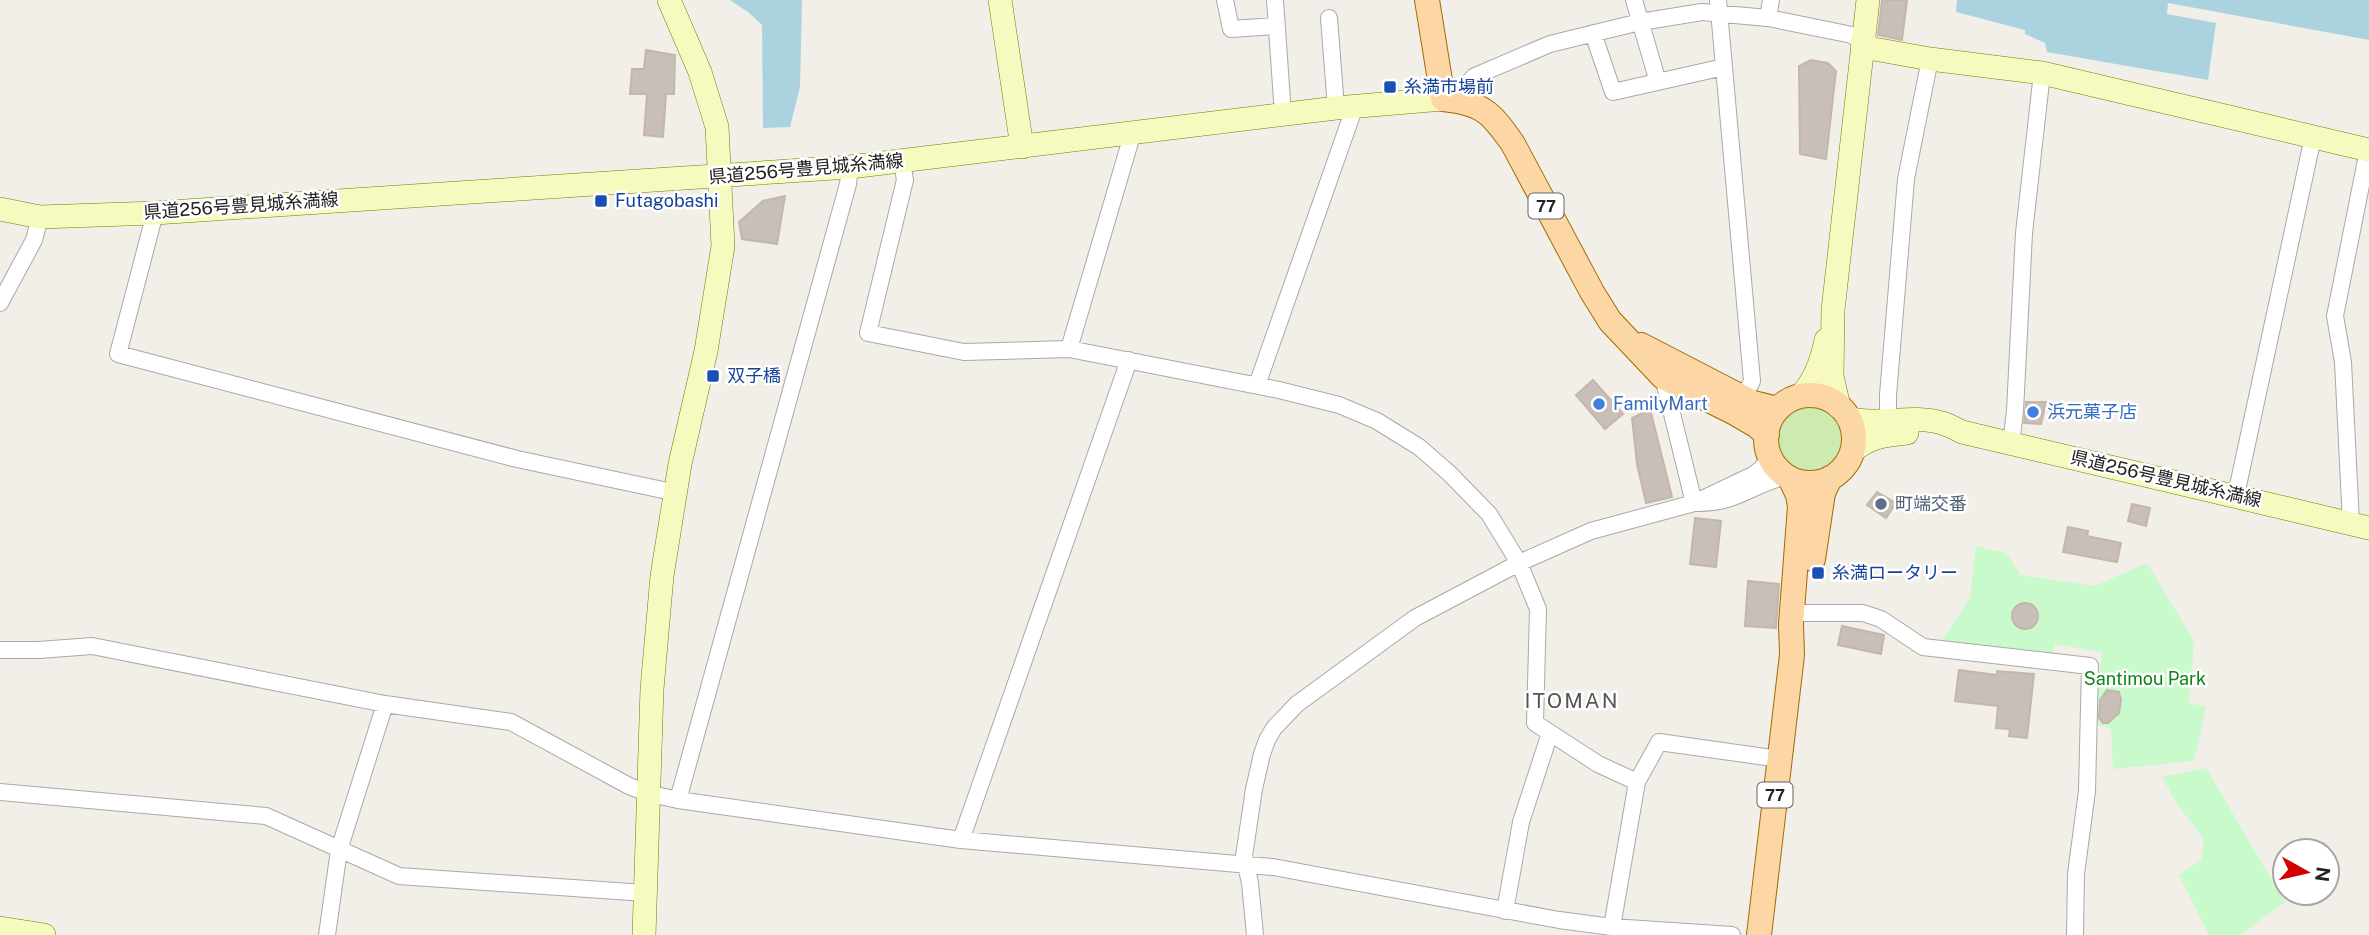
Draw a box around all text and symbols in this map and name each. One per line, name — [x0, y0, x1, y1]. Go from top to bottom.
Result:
place label: 糸満市場前 — [1404, 76, 1494, 97]
marker: 糸満市場前 — [1382, 79, 1398, 95]
street label: 県道256号豊見城糸満線 — [708, 150, 904, 187]
street label: 県道256号豊見城糸満線 — [143, 188, 339, 223]
place label: Futagobashi — [615, 190, 718, 211]
marker: Futagobashi — [593, 193, 609, 209]
road number: 77 — [1528, 194, 1564, 218]
place label: 双子橋 — [727, 365, 781, 386]
marker: 双子橋 — [705, 368, 721, 384]
place label: FamilyMart — [1613, 393, 1708, 414]
marker: FamilyMart — [1591, 396, 1607, 412]
place label: 浜元菓子店 — [2047, 401, 2137, 422]
marker: 浜元菓子店 — [2025, 404, 2041, 420]
street label: 県道256号豊見城糸満線 — [2069, 446, 2264, 511]
place label: 町端交番 — [1895, 493, 1967, 514]
marker: 町端交番 — [1873, 496, 1889, 512]
place label: 糸満ロータリー — [1832, 562, 1958, 583]
marker: 糸満ロータリー — [1810, 565, 1826, 581]
park label: Santimou Park — [2084, 668, 2206, 689]
district label: ITOMAN — [1524, 688, 1620, 713]
road number: 77 — [1758, 782, 1792, 808]
north arrow — [2271, 837, 2341, 907]
text: N — [2311, 865, 2335, 883]

